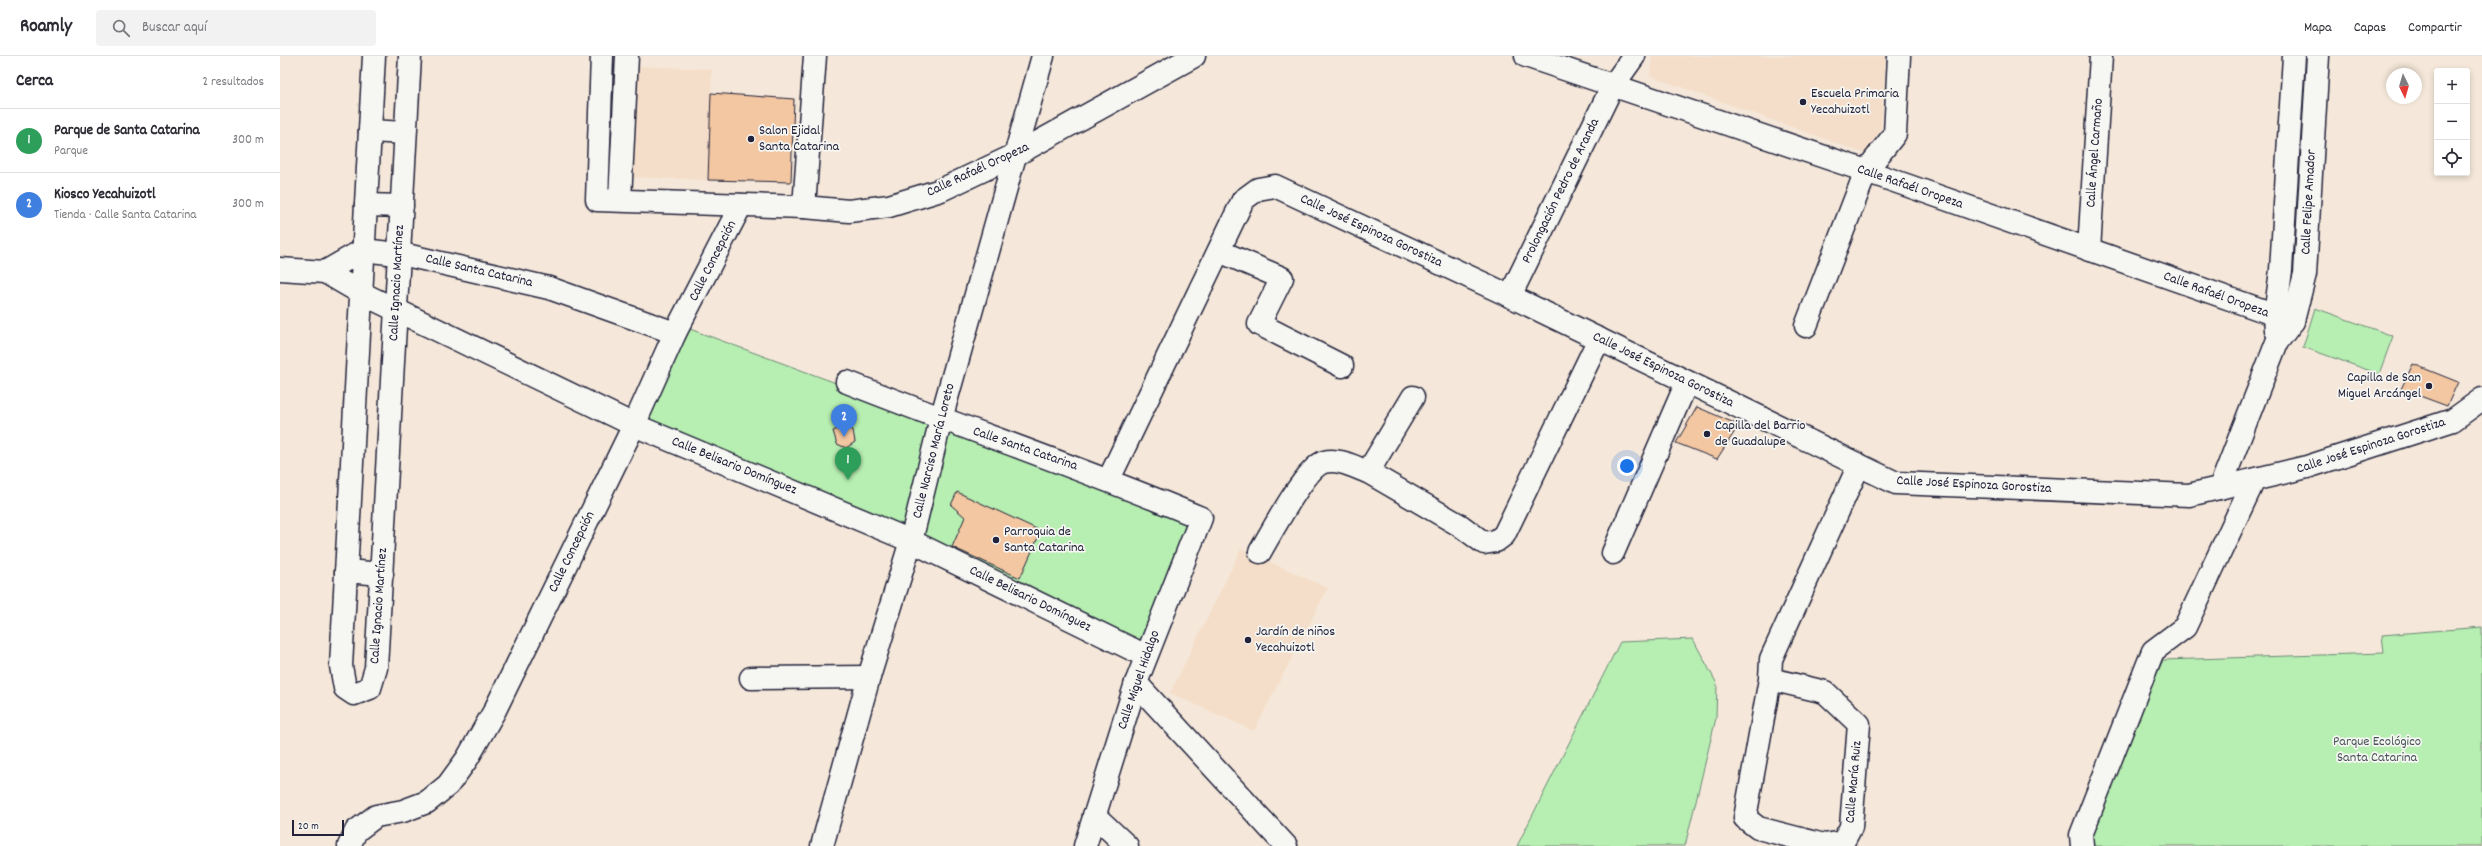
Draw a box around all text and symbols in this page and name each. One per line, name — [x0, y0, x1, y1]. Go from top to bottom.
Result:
search box — [96, 10, 376, 46]
text: Roamly — [20, 14, 72, 41]
icon: search — [110, 17, 132, 39]
text: Buscar aquí — [142, 17, 207, 39]
text: Mapa — [2304, 18, 2332, 38]
text: Capas — [2354, 18, 2386, 38]
text: Compartir — [2408, 18, 2462, 38]
north arrow — [2386, 68, 2422, 104]
map controls — [2434, 68, 2470, 176]
button: + — [2434, 68, 2470, 104]
text: Cerca — [16, 70, 53, 94]
text: 2 resultados — [202, 73, 264, 92]
place label: Escuela Primaria Yecahuizotl — [1811, 84, 1899, 120]
marker: Escuela Primaria Yecahuizotl — [1798, 97, 1808, 107]
street label: Calle Ángel Carmaño — [2081, 98, 2109, 208]
button: − — [2434, 104, 2470, 140]
street label: Prolongación Pedro de Aranda — [1517, 115, 1605, 267]
text: Parque de Santa Catarina — [54, 120, 200, 142]
place label: Salon Ejidal Santa Catarina — [759, 121, 840, 157]
text: 1 — [28, 131, 30, 150]
text: 300 m — [232, 131, 264, 150]
marker: Salon Ejidal Santa Catarina — [746, 134, 756, 144]
street label: Calle Rafaél Oropeza — [924, 137, 1033, 203]
button: locate — [2434, 140, 2470, 176]
text: Parque — [54, 142, 88, 161]
street label: Calle Felipe Amador — [2296, 148, 2322, 255]
street label: Calle Rafaél Oropeza — [1854, 159, 1966, 215]
text: Kiosco Yecahuizotl — [54, 184, 156, 206]
street label: Calle José Espinoza Gorostiza — [1296, 189, 1446, 273]
text: 2 — [26, 195, 32, 214]
text: 300 m — [232, 195, 264, 214]
text: Tienda · Calle Santa Catarina — [54, 206, 196, 225]
street label: Calle Concepción — [684, 217, 742, 305]
street label: Calle Ignacio Martínez — [384, 224, 410, 342]
street label: Calle Santa Catarina — [423, 249, 535, 293]
street label: Calle Rafaél Oropeza — [2160, 267, 2272, 324]
street label: Calle José Espinoza Gorostiza — [1589, 327, 1738, 413]
place label: Capilla de San Miguel Arcángel — [2338, 368, 2422, 404]
street label: Calle Narciso María Loreto — [908, 381, 960, 521]
marker: Capilla de San Miguel Arcángel — [2424, 381, 2434, 391]
pin: 2 — [831, 404, 857, 437]
street label: Calle José Espinoza Gorostiza — [2294, 412, 2448, 480]
place label: Capilla del Barrio de Guadalupe — [1715, 416, 1806, 452]
street label: Calle Santa Catarina — [970, 422, 1081, 476]
marker: Capilla del Barrio de Guadalupe — [1702, 429, 1712, 439]
street label: Calle Belisario Domínguez — [668, 432, 800, 501]
pin: 1 — [835, 447, 861, 480]
your location — [1617, 456, 1637, 476]
street label: Calle José Espinoza Gorostiza — [1896, 471, 2052, 499]
street label: Calle Concepción — [544, 508, 600, 596]
place label: Parroquia de Santa Catarina — [1004, 522, 1085, 558]
marker: Parroquia de Santa Catarina — [991, 535, 1001, 545]
street label: Calle Ignacio Martínez — [365, 547, 393, 665]
street label: Calle Belisario Domínguez — [966, 561, 1095, 638]
place label: Jardín de niños Yecahuizotl — [1256, 622, 1335, 658]
street label: Calle Miguel Hidalgo — [1113, 628, 1165, 732]
marker: Jardín de niños Yecahuizotl — [1243, 635, 1253, 645]
park label: Parque Ecológico Santa Catarina — [2333, 732, 2421, 768]
street label: Calle María Ruiz — [1840, 739, 1868, 824]
scale bar — [292, 818, 344, 837]
text: 20 m — [298, 819, 319, 835]

